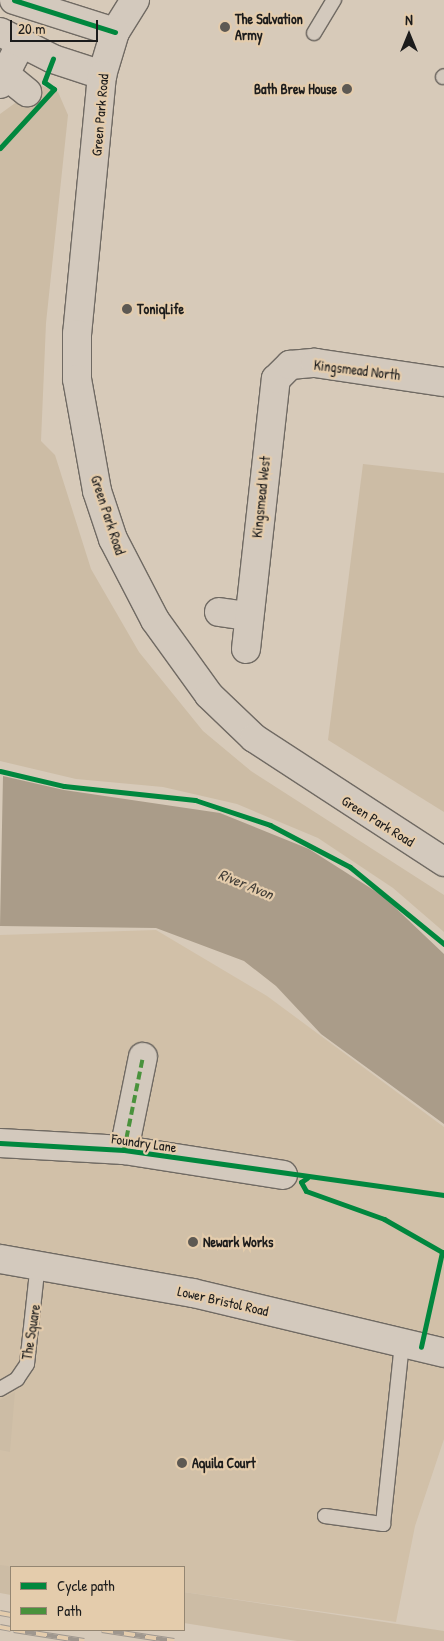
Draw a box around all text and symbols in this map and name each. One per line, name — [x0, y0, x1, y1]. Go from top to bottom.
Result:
scale bar — [12, 10, 100, 42]
north arrow — [384, 10, 434, 60]
text: N — [405, 10, 413, 29]
place label: The Salvation Army — [235, 11, 303, 44]
text: 20 m — [18, 18, 45, 39]
marker: The Salvation Army — [219, 21, 231, 33]
street label: Green Park Road — [88, 73, 112, 157]
place label: Bath Brew House — [254, 81, 337, 97]
marker: Bath Brew House — [341, 83, 353, 95]
place label: ToniqLife — [137, 301, 184, 317]
marker: ToniqLife — [121, 303, 133, 315]
street label: Kingsmead North — [313, 356, 401, 384]
street label: Kingsmead West — [248, 455, 274, 539]
street label: Green Park Road — [87, 473, 129, 557]
street label: Green Park Road — [339, 792, 417, 850]
water label: River Avon — [216, 865, 276, 903]
street label: Foundry Lane — [110, 1130, 178, 1156]
place label: Newark Works — [203, 1234, 273, 1250]
marker: Newark Works — [187, 1236, 199, 1248]
street label: Lower Bristol Road — [176, 1282, 270, 1320]
street label: The Square — [18, 1303, 44, 1361]
place label: Aquila Court — [192, 1455, 256, 1471]
marker: Aquila Court — [176, 1457, 188, 1469]
legend — [10, 1566, 185, 1631]
text: Cycle path — [57, 1575, 115, 1596]
text: Path — [57, 1600, 82, 1621]

